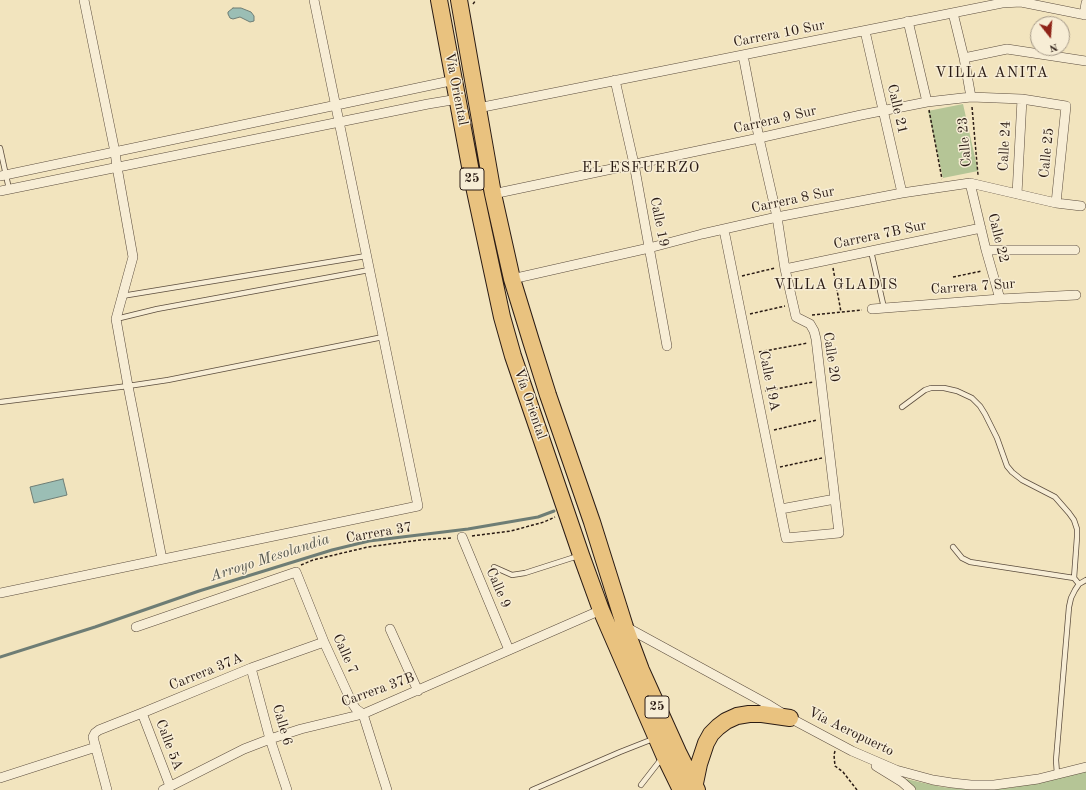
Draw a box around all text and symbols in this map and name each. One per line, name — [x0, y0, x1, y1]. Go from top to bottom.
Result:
north arrow — [1030, 16, 1070, 56]
street label: Carrera 10 Sur — [732, 17, 826, 51]
text: N — [1048, 41, 1059, 53]
street label: Vía Oriental — [441, 51, 471, 127]
district label: VILLA ANITA — [935, 64, 1049, 82]
street label: Calle 21 — [883, 83, 911, 135]
street label: Carrera 9 Sur — [732, 102, 818, 138]
street label: Calle 23 — [954, 116, 976, 168]
street label: Calle 24 — [995, 120, 1015, 172]
street label: Calle 25 — [1036, 127, 1058, 179]
district label: EL ESFUERZO — [582, 159, 700, 177]
road number: 25 — [460, 168, 484, 190]
street label: Carrera 8 Sur — [750, 183, 836, 217]
street label: Calle 19 — [646, 196, 672, 248]
street label: Calle 22 — [984, 211, 1012, 265]
street label: Carrera 7B Sur — [832, 217, 928, 253]
district label: VILLA GLADIS — [774, 276, 898, 294]
street label: Carrera 7 Sur — [930, 276, 1016, 298]
street label: Calle 20 — [819, 331, 843, 383]
street label: Calle 19A — [755, 349, 783, 413]
street label: Vía Oriental — [510, 366, 550, 442]
street label: Carrera 37 — [345, 519, 413, 547]
water label: Arroyo Mesolandia — [208, 530, 332, 586]
street label: Calle 9 — [482, 565, 514, 611]
street label: Calle 7 — [329, 631, 361, 677]
street label: Carrera 37A — [167, 650, 245, 694]
street label: Carrera 37B — [339, 669, 417, 711]
road number: 25 — [645, 696, 669, 718]
street label: Calle 6 — [268, 702, 296, 748]
street label: Vía Aeropuerto — [805, 704, 897, 760]
street label: Calle 5A — [152, 717, 186, 773]

